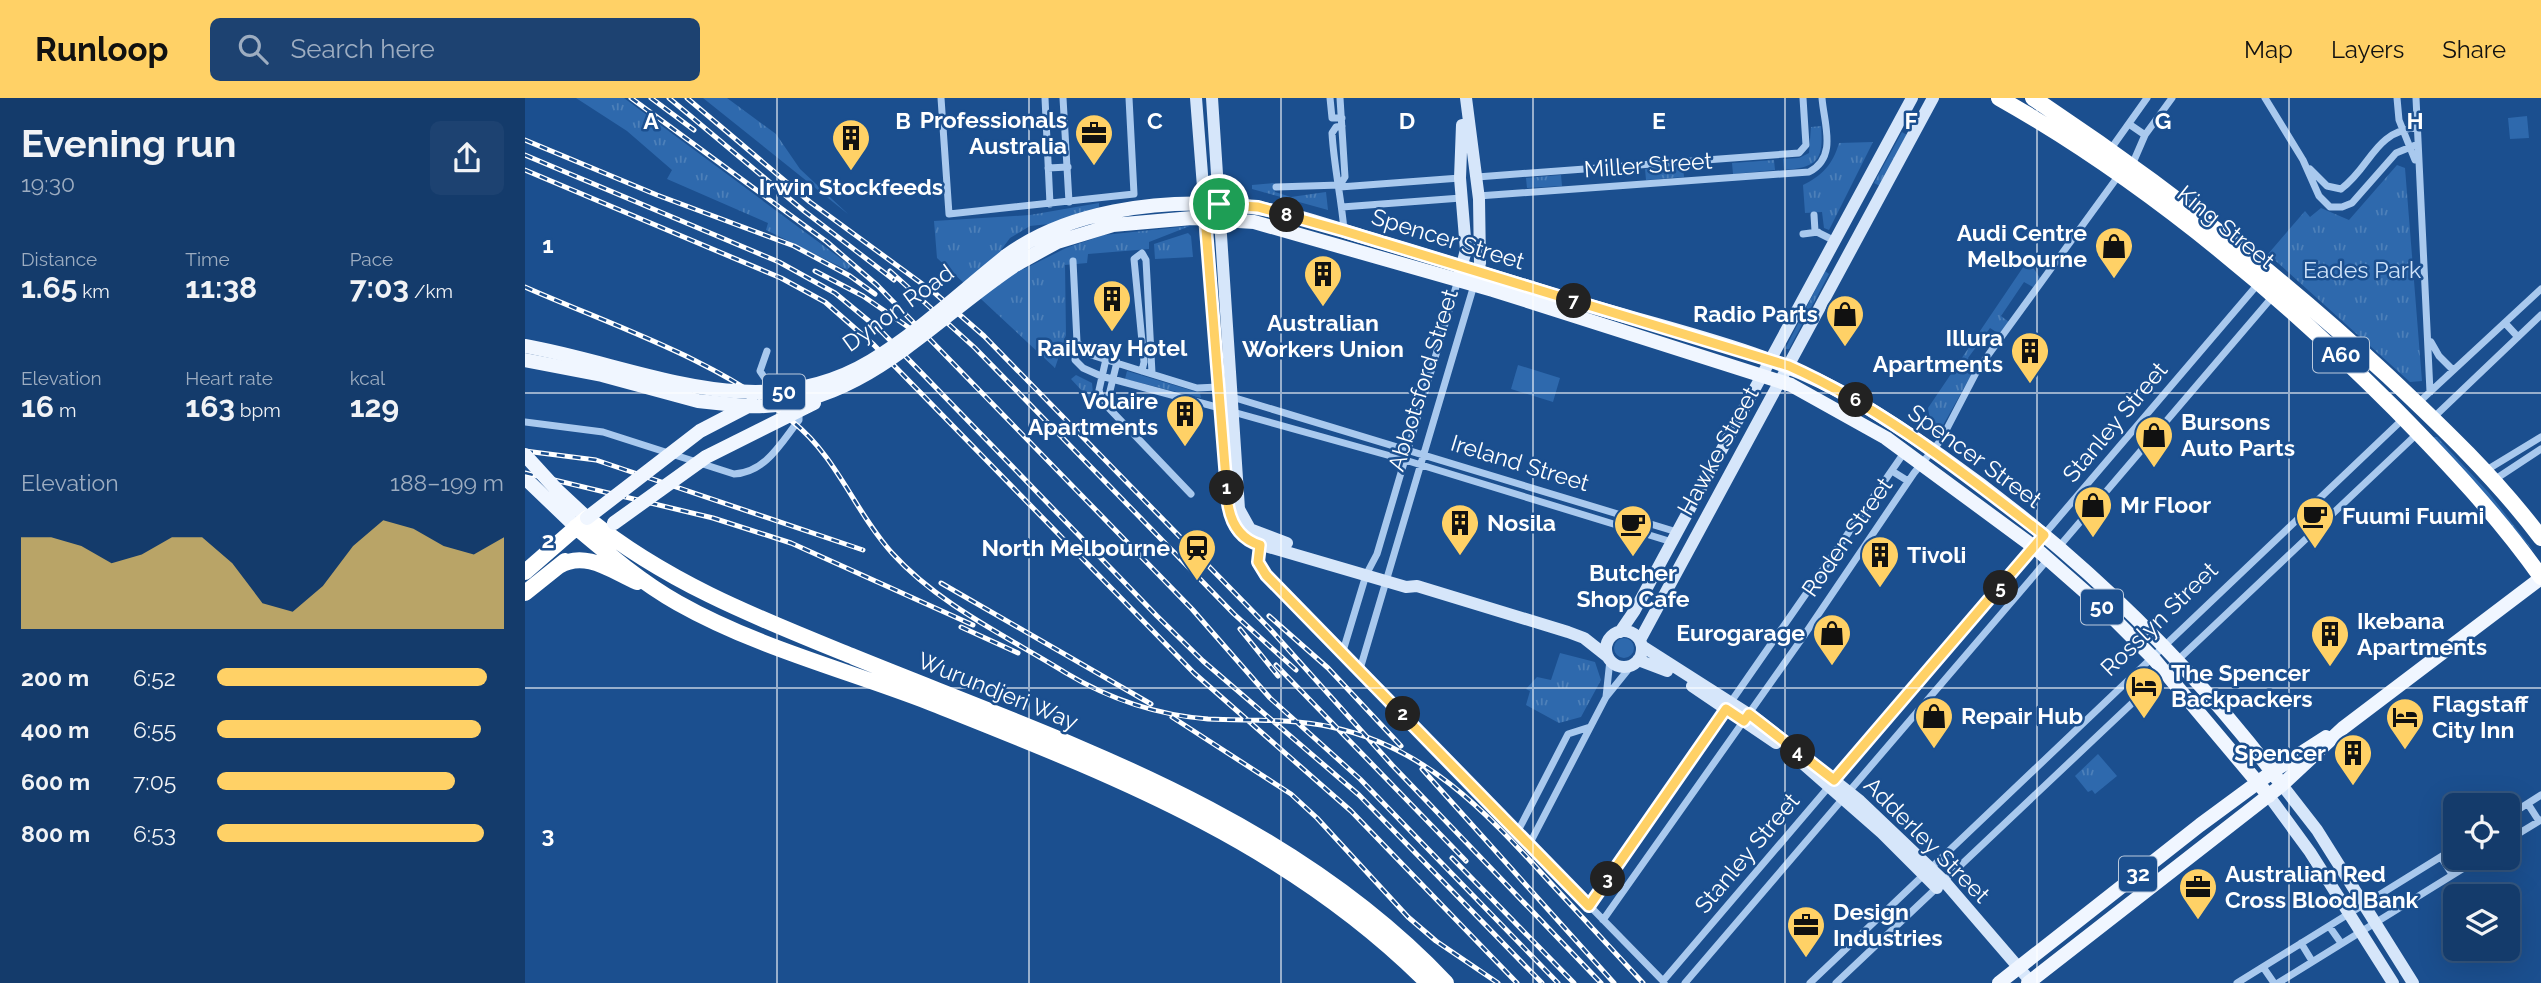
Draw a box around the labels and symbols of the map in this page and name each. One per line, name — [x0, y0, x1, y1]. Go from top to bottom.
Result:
place label: Professionals Australia — [920, 106, 1067, 159]
text: A — [643, 107, 659, 134]
text: B — [895, 107, 911, 134]
text: C — [1147, 107, 1163, 134]
text: D — [1399, 107, 1415, 134]
text: E — [1652, 107, 1666, 134]
text: F — [1904, 107, 1918, 134]
text: G — [2155, 107, 2171, 134]
text: H — [2406, 107, 2424, 134]
office icon: Professionals Australia — [1073, 112, 1115, 167]
building icon: Irwin Stockfeeds — [830, 117, 872, 172]
street label: Miller Street — [1583, 147, 1713, 182]
place label: Irwin Stockfeeds — [759, 173, 943, 200]
pin — [1189, 174, 1249, 234]
street label: King Street — [2172, 179, 2281, 274]
pin: 8 — [1269, 198, 1305, 232]
street label: Spencer Street — [1369, 202, 1528, 275]
place label: Audi Centre Melbourne — [1957, 219, 2087, 272]
shop icon: Audi Centre Melbourne — [2093, 225, 2135, 280]
text: 1 — [542, 231, 554, 258]
building icon: Australian Workers Union — [1302, 253, 1344, 308]
park label: Eades Park — [2303, 256, 2421, 283]
street label: Dynon Road — [837, 258, 958, 357]
building icon: Railway Hotel — [1091, 278, 1133, 333]
pin: 7 — [1557, 284, 1591, 318]
street label: Abbotsford Street — [1382, 285, 1463, 474]
shop icon: Radio Parts — [1824, 293, 1866, 348]
place label: Radio Parts — [1693, 300, 1818, 327]
place label: Australian Workers Union — [1242, 309, 1404, 362]
place label: Illura Apartments — [1873, 324, 2003, 377]
building icon: Illura Apartments — [2009, 330, 2051, 385]
place label: Railway Hotel — [1037, 334, 1188, 361]
road number: A60 — [2313, 338, 2369, 372]
street label: Stanley Street — [2057, 356, 2173, 487]
road number: 50 — [763, 374, 805, 410]
street label: Hawke Street — [1671, 382, 1764, 520]
pin: 6 — [1839, 382, 1873, 418]
place label: Volaire Apartments — [1028, 387, 1158, 440]
building icon: Volaire Apartments — [1164, 393, 1206, 448]
street label: Spencer Street — [1903, 398, 2047, 513]
place label: Bursons Auto Parts — [2181, 408, 2295, 461]
shop icon: Bursons Auto Parts — [2133, 414, 2175, 469]
street label: Ireland Street — [1448, 429, 1593, 496]
pin: 1 — [1209, 470, 1245, 506]
street label: Roden Street — [1796, 472, 1898, 601]
shop icon: Mr Floor — [2072, 484, 2114, 539]
place label: Mr Floor — [2120, 491, 2211, 518]
cafe icon: Fuumi Fuumi — [2294, 495, 2336, 550]
building icon: Nosila — [1439, 502, 1481, 557]
place label: Fuumi Fuumi — [2342, 502, 2484, 529]
cafe icon: Butcher Shop Cafe — [1612, 503, 1654, 558]
place label: Nosila — [1487, 509, 1556, 536]
text: 2 — [542, 526, 554, 553]
station icon: North Melbourne — [1176, 527, 1218, 582]
place label: North Melbourne — [982, 534, 1170, 561]
building icon: Tivoli — [1859, 534, 1901, 589]
place label: Tivoli — [1907, 541, 1966, 568]
street label: Rosslyn Street — [2095, 556, 2223, 681]
place label: Butcher Shop Cafe — [1576, 559, 1690, 612]
pin: 5 — [1983, 570, 2019, 606]
road number: 50 — [2081, 589, 2123, 624]
place label: Ikebana Apartments — [2357, 607, 2487, 660]
shop icon: Eurogarage — [1811, 612, 1853, 667]
building icon: Ikebana Apartments — [2309, 613, 2351, 668]
place label: Eurogarage — [1676, 619, 1805, 646]
street label: Wurundjeri Way — [914, 646, 1082, 735]
place label: The Spencer Backpackers — [2171, 659, 2313, 712]
hotel icon: The Spencer Backpackers — [2123, 665, 2165, 720]
place label: Flagstaff City Inn — [2432, 690, 2530, 743]
shop icon: Repair Hub — [1913, 695, 1955, 750]
pin: 2 — [1385, 696, 1421, 732]
hotel icon: Flagstaff City Inn — [2384, 696, 2426, 751]
place label: Repair Hub — [1961, 702, 2083, 729]
building icon: Spencer — [2332, 732, 2374, 787]
pin: 4 — [1781, 734, 1815, 770]
place label: Spencer — [2234, 739, 2326, 766]
street label: Adderley Street — [1859, 771, 1996, 908]
street label: Stanley Street — [1689, 787, 1805, 918]
text: 3 — [542, 821, 554, 848]
road number: 32 — [2119, 856, 2157, 892]
place label: Australian Red Cross Blood Bank — [2225, 860, 2419, 913]
pin: 3 — [1591, 862, 1625, 896]
office icon: Australian Red Cross Blood Bank — [2177, 866, 2219, 921]
place label: Design Industries — [1833, 898, 1943, 951]
office icon: Design Industries — [1785, 904, 1827, 959]

